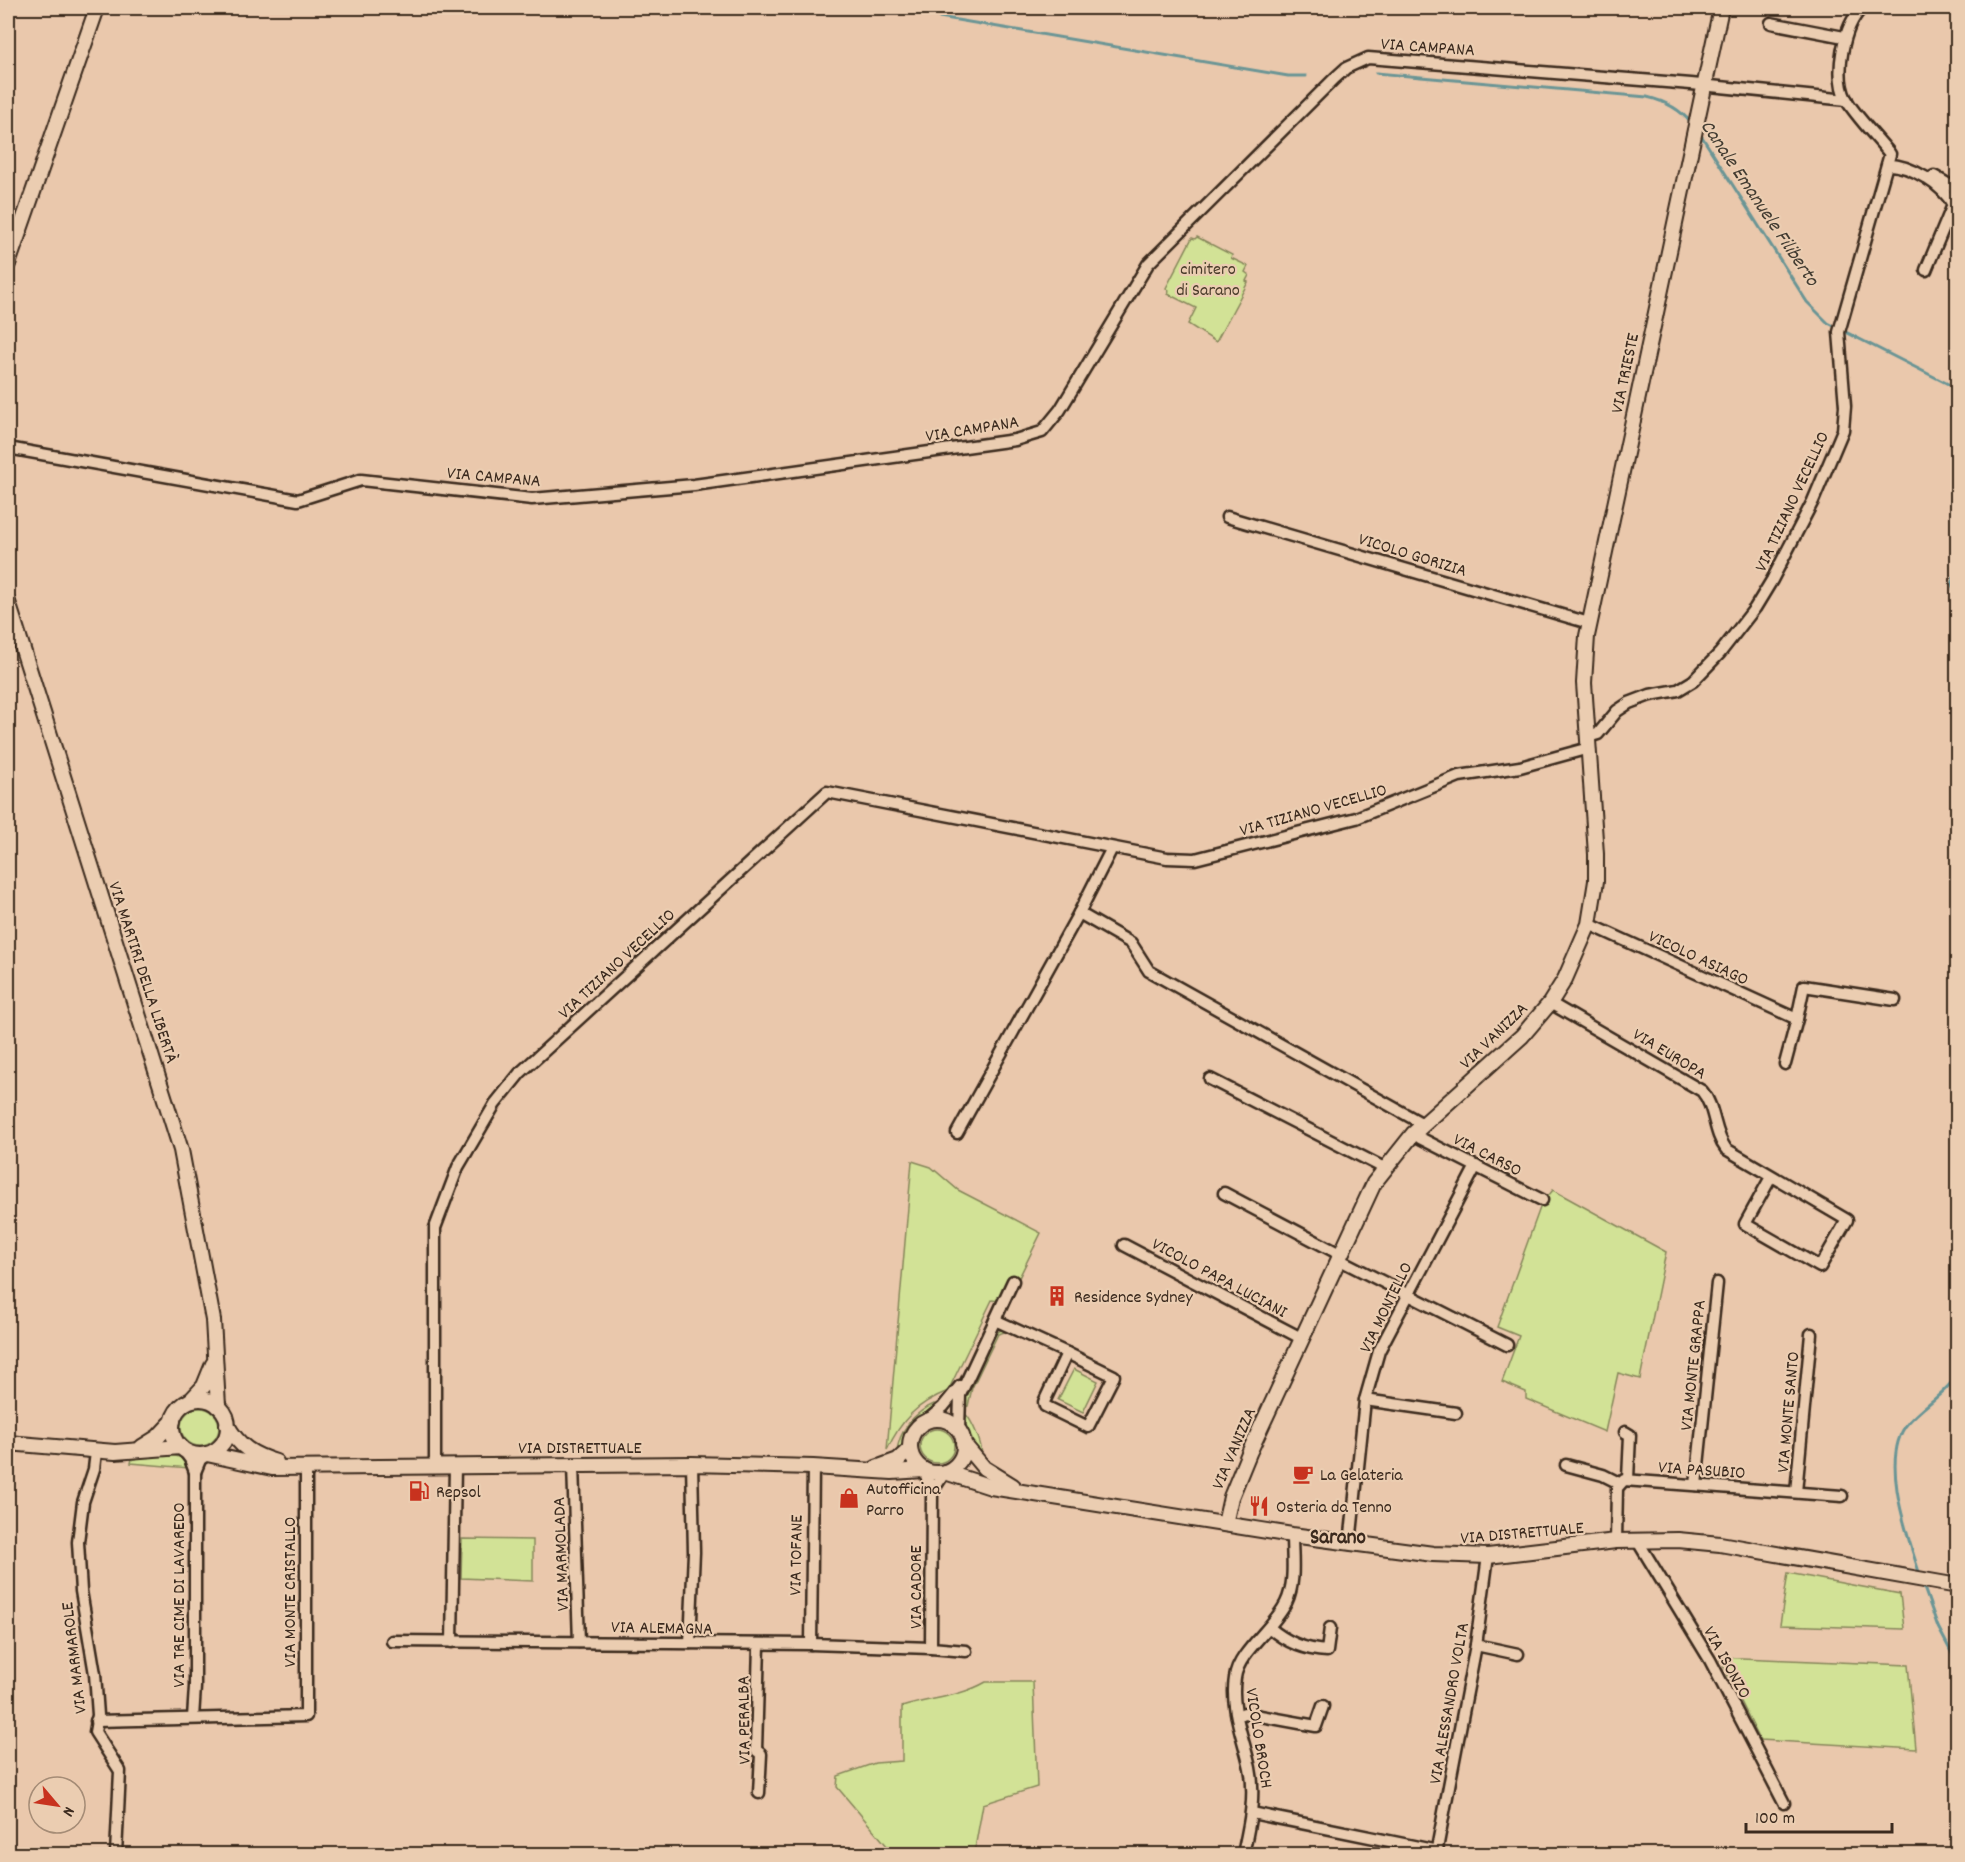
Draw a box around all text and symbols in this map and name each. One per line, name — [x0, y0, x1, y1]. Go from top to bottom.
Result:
street label: VIA CAMPANA — [1380, 33, 1476, 64]
water label: Canale Emanuele Filiberto — [1692, 115, 1825, 293]
park label: cimitero di Sarano — [1176, 258, 1240, 304]
street label: VIA TRIESTE — [1606, 331, 1647, 416]
street label: VIA CAMPANA — [924, 411, 1021, 450]
street label: VIA TIZIANO VECELLIO — [1750, 428, 1837, 576]
street label: VIA CAMPANA — [446, 462, 542, 495]
street label: VICOLO GORIZIA — [1355, 528, 1470, 585]
street label: VIA TIZIANO VECELLIO — [1237, 778, 1390, 844]
street label: VIA MARTIRI DELLA LIBERTÀ — [100, 879, 183, 1067]
street label: VIA TIZIANO VECELLIO — [554, 904, 682, 1026]
street label: VICOLO ASIAGO — [1644, 925, 1752, 993]
street label: VIA VANIZZA — [1455, 998, 1535, 1076]
street label: VIA EUROPA — [1627, 1023, 1710, 1087]
street label: VIA CARSO — [1448, 1128, 1525, 1184]
street label: VICOLO PAPA LUCIANI — [1147, 1233, 1291, 1326]
street label: VIA MONTELLO — [1354, 1258, 1420, 1358]
building icon: Residence Sydney — [1045, 1284, 1069, 1308]
place label: Residence Sydney — [1074, 1286, 1193, 1311]
street label: VIA MONTE GRAPPA — [1675, 1298, 1714, 1432]
street label: VIA MONTE SANTO — [1772, 1351, 1807, 1474]
street label: VIA VANIZZA — [1207, 1404, 1264, 1494]
street label: VIA DISTRETTUALE — [518, 1437, 642, 1462]
street label: VIA PASUBIO — [1657, 1456, 1746, 1487]
cafe icon: La Gelateria — [1291, 1462, 1315, 1486]
place label: La Gelateria — [1320, 1464, 1403, 1489]
place label: Autofficina Parro — [866, 1478, 941, 1524]
fuel station icon: Repsol — [407, 1479, 431, 1503]
place label: Repsol — [436, 1481, 482, 1506]
shop icon: Autofficina Parro — [837, 1486, 861, 1510]
restaurant icon: Osteria da Tenno — [1247, 1494, 1271, 1518]
street label: VIA MARMOLADA — [548, 1496, 577, 1612]
place label: Osteria da Tenno — [1276, 1496, 1392, 1521]
street label: VIA TRE CIME DI LAVAREDO — [168, 1503, 193, 1688]
street label: VIA TOFANE — [784, 1515, 811, 1596]
street label: VIA MONTE CRISTALLO — [279, 1517, 304, 1667]
street label: VIA DISTRETTUALE — [1460, 1517, 1585, 1552]
district label: Sarano — [1310, 1524, 1366, 1554]
street label: VIA CADORE — [905, 1545, 930, 1629]
street label: VIA MARMAROLE — [56, 1600, 95, 1715]
street label: VIA ALEMAGNA — [611, 1616, 713, 1643]
street label: VIA ALESSANDRO VOLTA — [1424, 1620, 1477, 1786]
street label: VIA ISONZO — [1696, 1623, 1756, 1704]
street label: VIA PERALBA — [732, 1675, 759, 1765]
street label: VICOLO BROCH — [1237, 1687, 1278, 1790]
north arrow — [27, 1775, 87, 1835]
scale bar — [1746, 1796, 1892, 1834]
text: N — [56, 1802, 80, 1820]
text: 100 m — [1755, 1807, 1795, 1832]

